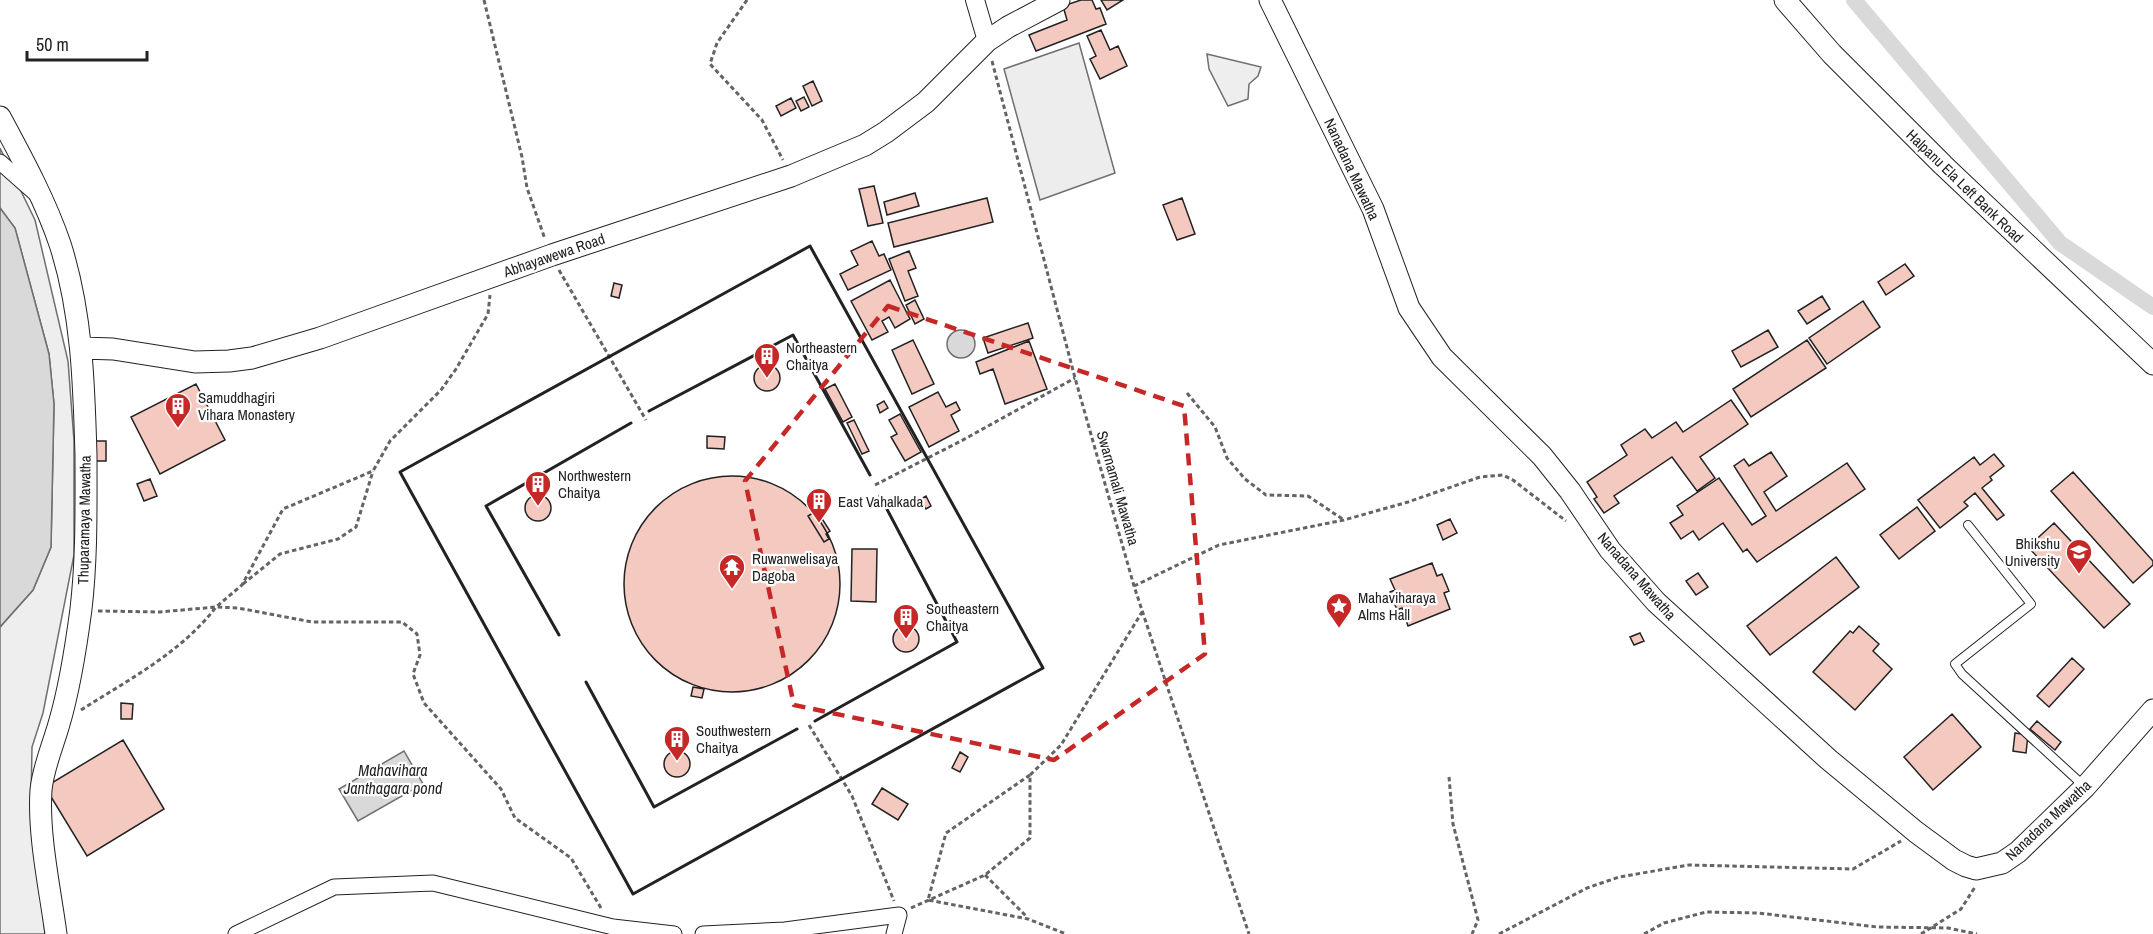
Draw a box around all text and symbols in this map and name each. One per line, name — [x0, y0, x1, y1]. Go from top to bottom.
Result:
scale bar — [27, 24, 147, 62]
text: 50 m — [36, 32, 69, 57]
street label: Nanadana Mawatha — [1319, 115, 1385, 223]
street label: Halpanu Ela Left Bank Road — [1902, 125, 2028, 247]
street label: Abhayawewa Road — [500, 228, 608, 283]
place label: Northeastern Chaitya — [786, 337, 857, 375]
building icon: Northeastern Chaitya — [752, 341, 782, 379]
place label: Samuddhagiri Vihara Monastery — [198, 387, 296, 425]
building icon: Samuddhagiri Vihara Monastery — [163, 391, 193, 429]
street label: Swarnamali Mawatha — [1092, 428, 1144, 548]
street label: Thuparamaya Mawatha — [72, 455, 96, 585]
place label: Northwestern Chaitya — [558, 465, 631, 503]
building icon: Northwestern Chaitya — [523, 469, 553, 507]
building icon: East Vahalkada — [804, 486, 834, 524]
place label: East Vahalkada — [838, 491, 923, 512]
street label: Nanadana Mawatha — [1593, 528, 1681, 625]
place label: Bhikshu University — [2005, 533, 2061, 571]
school or university icon: Bhikshu University — [2064, 537, 2094, 575]
place label: Ruwanwelisaya Dagoba — [752, 548, 838, 586]
temple icon: Ruwanwelisaya Dagoba — [717, 552, 747, 590]
place label: Mahaviharaya Alms Hall — [1357, 587, 1436, 625]
place icon: Mahaviharaya Alms Hall — [1324, 591, 1354, 629]
place label: Southeastern Chaitya — [926, 598, 999, 636]
building icon: Southeastern Chaitya — [891, 602, 921, 640]
place label: Southwestern Chaitya — [696, 720, 771, 758]
building icon: Southwestern Chaitya — [662, 724, 692, 762]
water label: Mahavihara Janthagara pond — [343, 759, 443, 799]
street label: Nanadana Mawatha — [2001, 775, 2096, 865]

